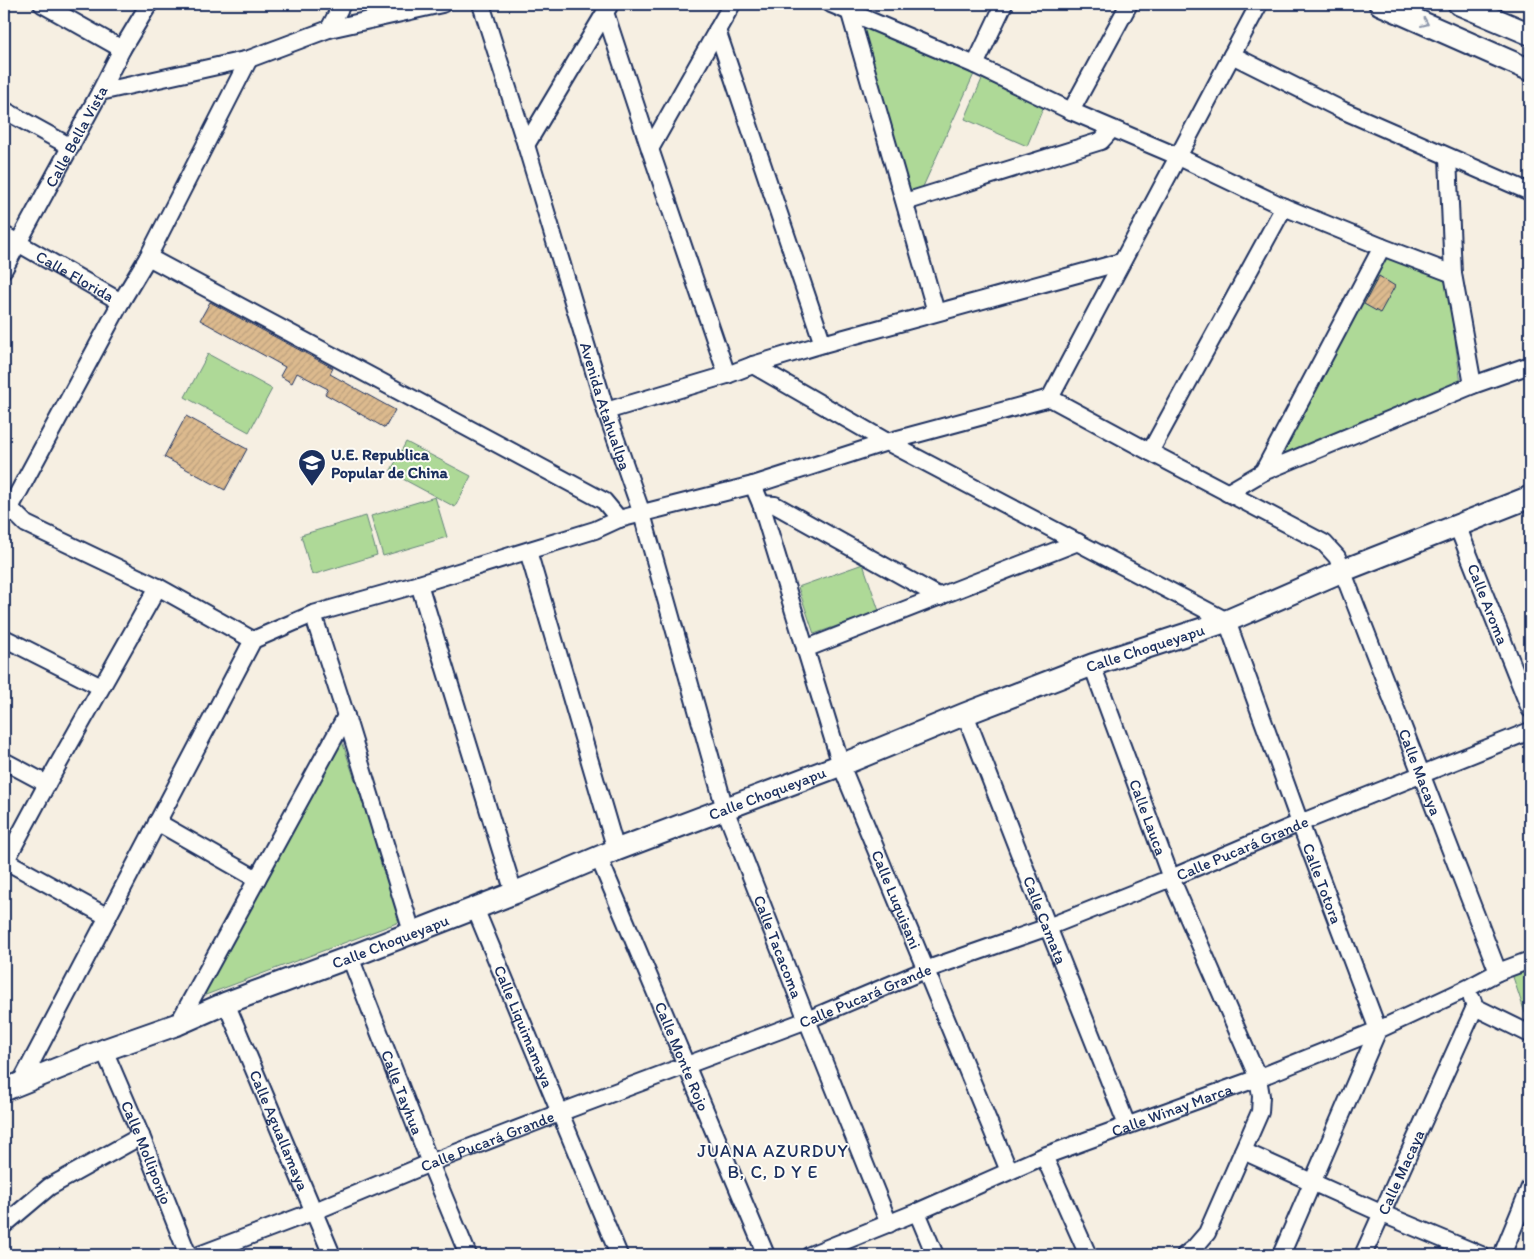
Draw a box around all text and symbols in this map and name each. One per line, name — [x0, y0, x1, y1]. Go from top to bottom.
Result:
one-way arrow — [1420, 17, 1429, 28]
street label: Calle Bella Vista — [41, 82, 112, 190]
street label: Calle Florida — [33, 246, 118, 306]
street label: Avenida Atahuallpa — [576, 340, 636, 473]
place label: U.E. Republica Popular de China — [331, 445, 448, 483]
school or university icon: U.E. Republica Popular de China — [297, 448, 327, 487]
street label: Calle Aroma — [1464, 561, 1513, 648]
street label: Calle Choqueyapu — [1083, 619, 1207, 676]
street label: Calle Macaya — [1395, 726, 1446, 818]
street label: Calle Choqueyapu — [706, 762, 828, 824]
street label: Calle Lauca — [1126, 776, 1171, 858]
street label: Calle Pucará Grande — [1173, 811, 1311, 884]
street label: Calle Totora — [1299, 840, 1347, 926]
street label: Calle Luquisani — [868, 847, 925, 952]
street label: Calle Camata — [1019, 873, 1071, 967]
street label: Calle Tacacoma — [750, 892, 807, 1001]
street label: Calle Choqueyapu — [329, 910, 451, 972]
street label: Calle Pucará Grande — [796, 959, 934, 1032]
street label: Calle Liquimamaya — [490, 962, 558, 1090]
street label: Calle Monte Rojo — [651, 999, 714, 1114]
street label: Calle Tayhua — [378, 1047, 428, 1137]
street label: Calle Aguallamaya — [246, 1067, 314, 1194]
street label: Calle Winay Marca — [1109, 1079, 1235, 1140]
street label: Calle Molliponjo — [117, 1098, 176, 1207]
street label: Calle Pucará Grande — [418, 1106, 557, 1175]
street label: Calle Macaya — [1373, 1126, 1428, 1218]
district label: JUANA AZURDUY B, C, D Y E — [697, 1140, 849, 1183]

